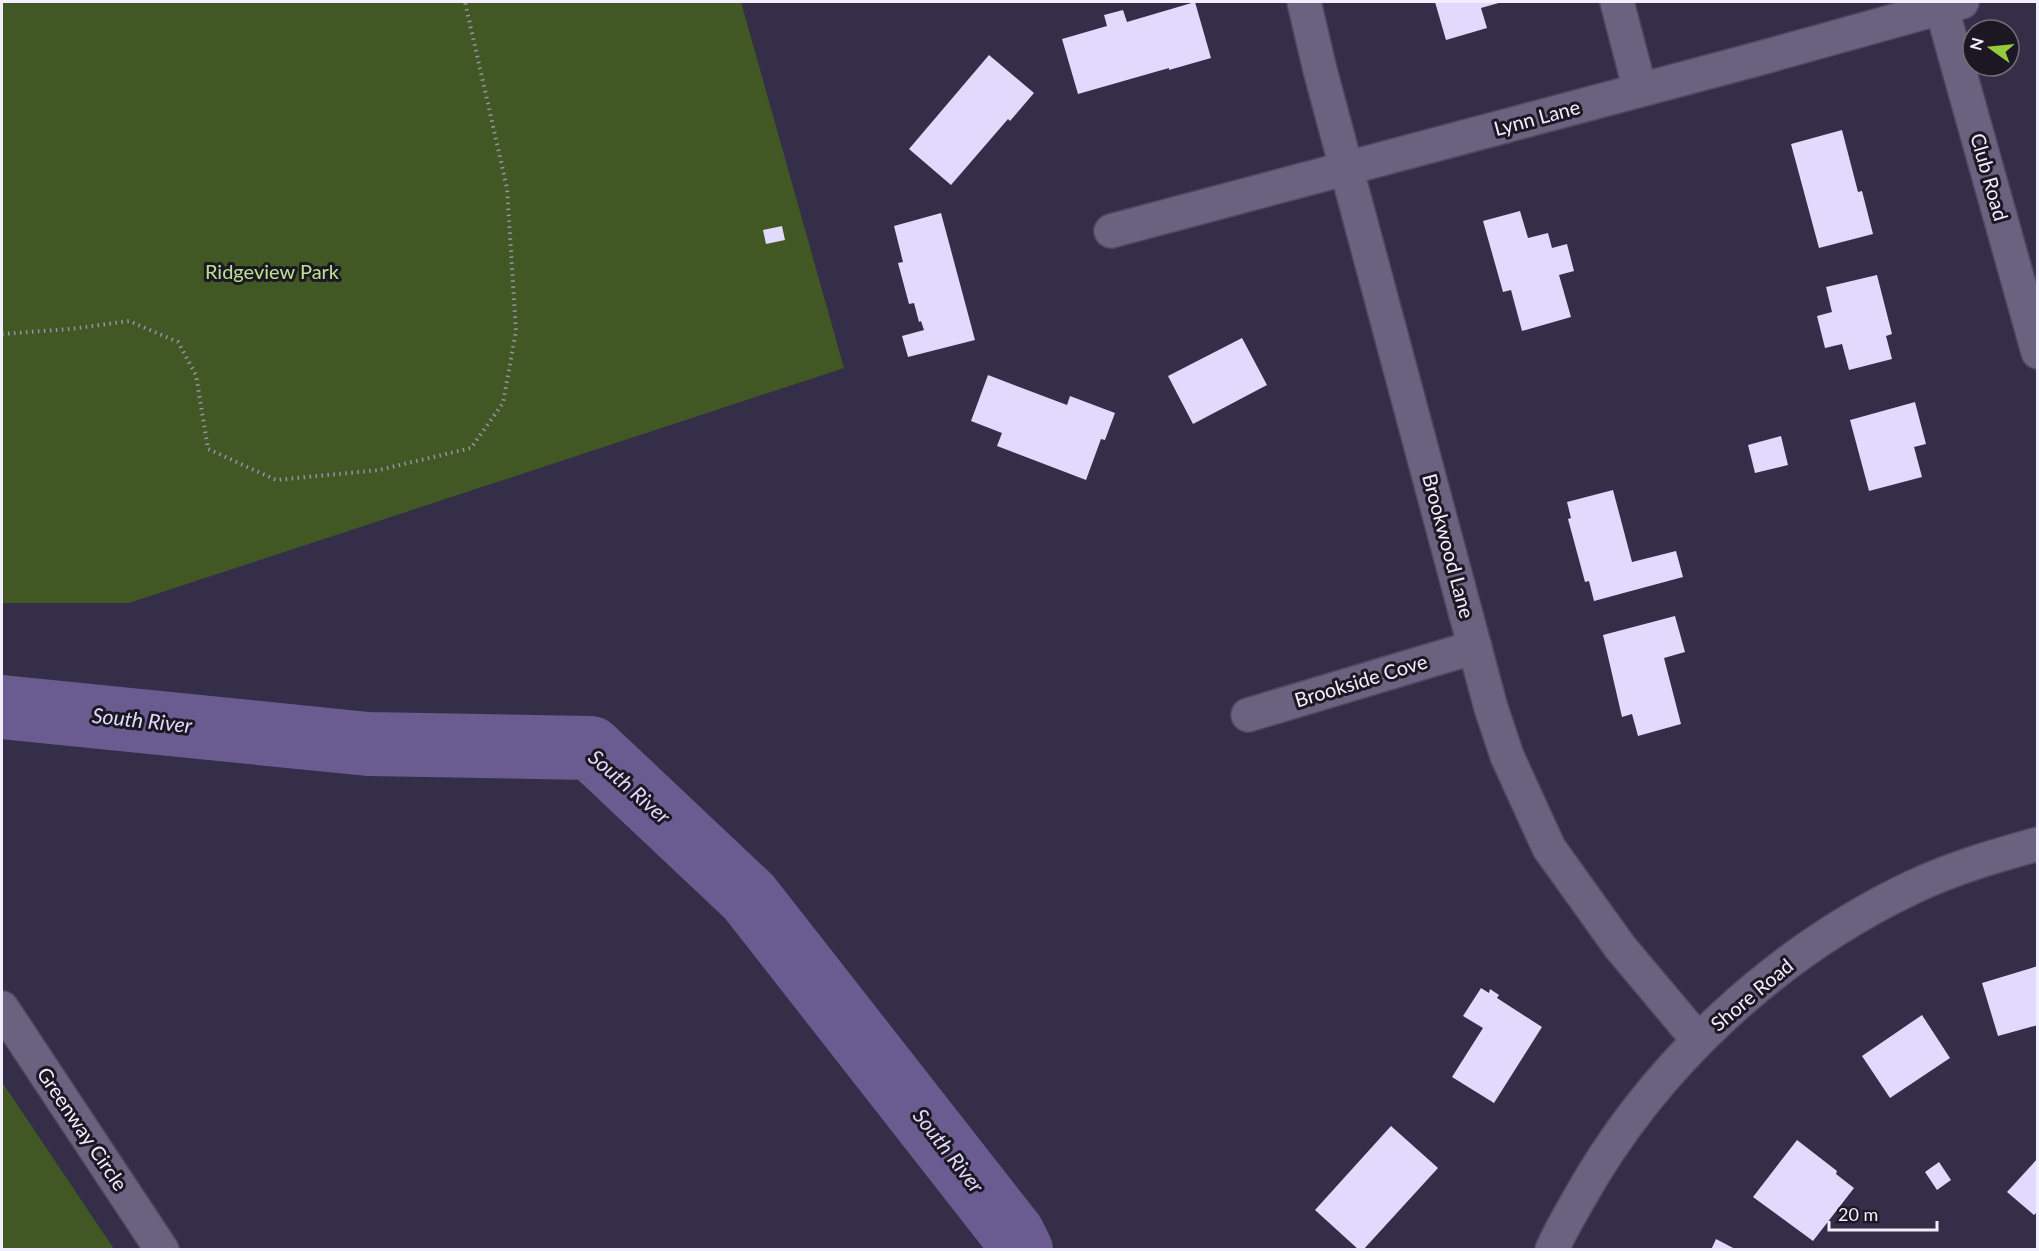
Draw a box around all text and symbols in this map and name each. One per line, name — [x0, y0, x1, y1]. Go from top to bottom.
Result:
north arrow — [1961, 18, 2021, 78]
text: N — [1965, 36, 1987, 52]
street label: Lynn Lane — [1491, 94, 1582, 140]
street label: Club Road — [1966, 130, 2014, 223]
park label: Ridgeview Park — [205, 259, 340, 283]
street label: Brookwood Lane — [1418, 471, 1480, 621]
street label: Brookside Cove — [1291, 648, 1430, 712]
water label: South River — [91, 702, 194, 737]
water label: South River — [584, 744, 677, 829]
street label: Shore Road — [1705, 953, 1797, 1036]
street label: Greenway Circle — [33, 1062, 133, 1195]
water label: South River — [909, 1103, 990, 1198]
scale bar — [1829, 1194, 1937, 1232]
text: 20 m — [1838, 1203, 1878, 1225]

